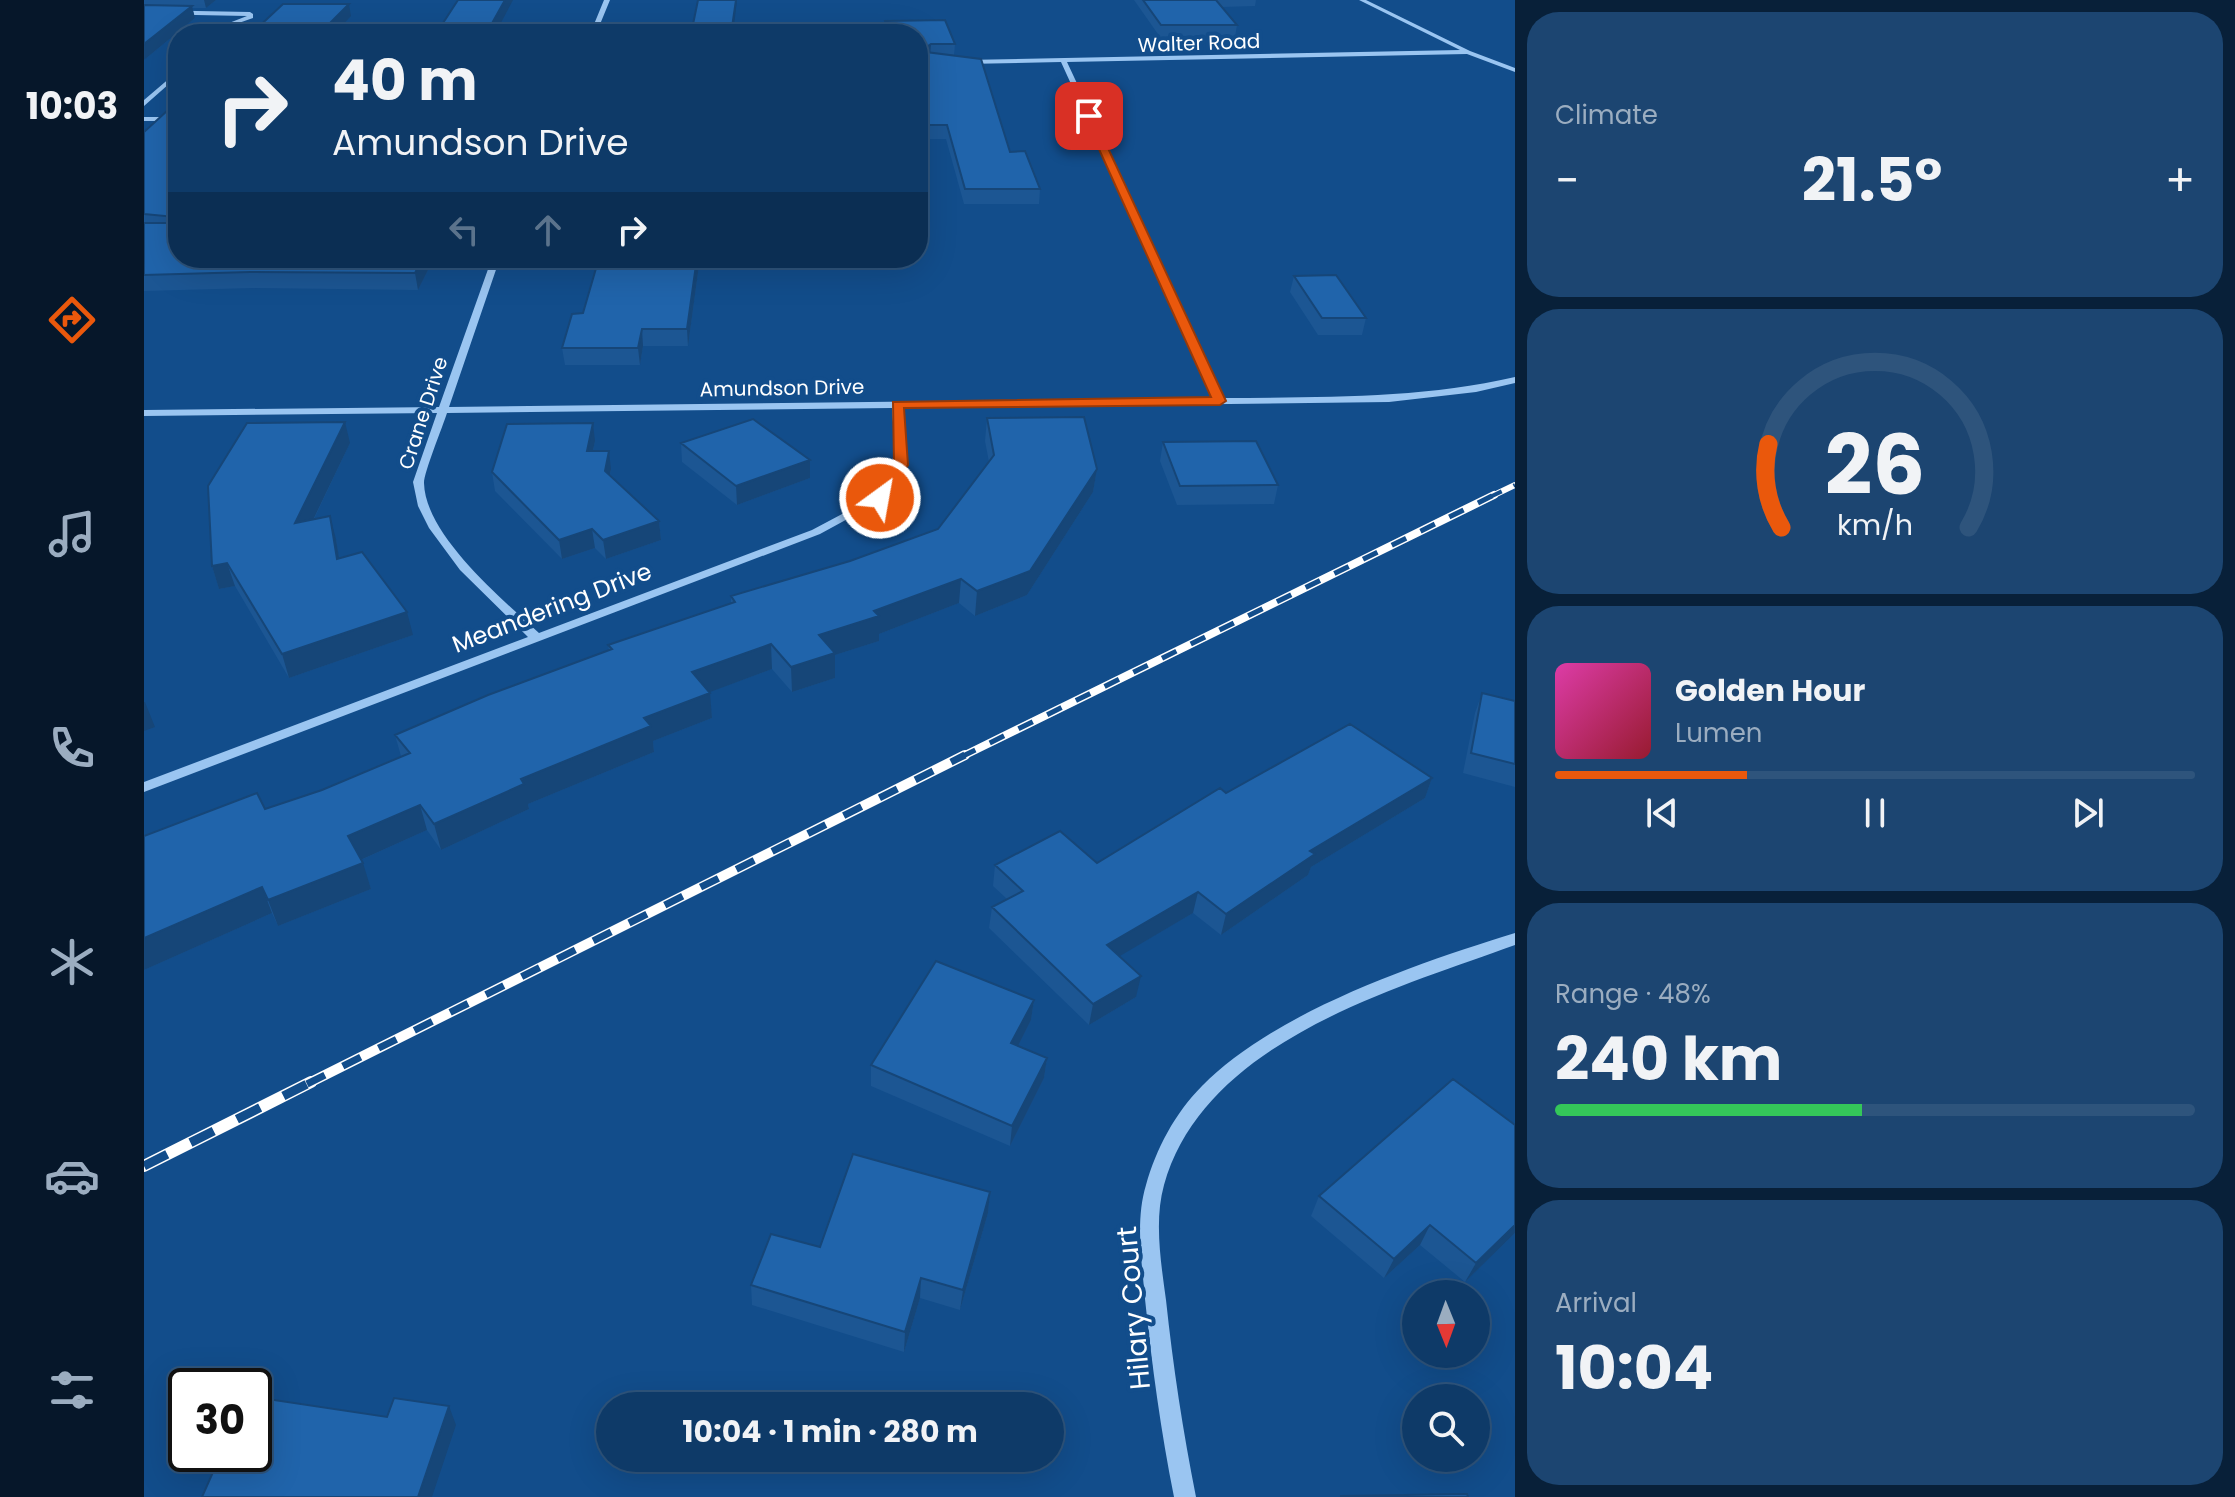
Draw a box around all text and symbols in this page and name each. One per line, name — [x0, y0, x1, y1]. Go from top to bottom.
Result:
street label: Walter Road — [1137, 27, 1261, 59]
text: 40 m — [332, 41, 478, 120]
icon: right — [200, 56, 304, 160]
text: 10:03 — [26, 81, 118, 132]
pin — [1055, 82, 1123, 150]
icon: arrive — [1067, 94, 1111, 138]
text: Climate — [1555, 97, 1658, 133]
text: Amundson Drive — [332, 117, 629, 168]
text: 21.5° — [1802, 138, 1942, 222]
text: − — [1555, 150, 1579, 211]
text: + — [2165, 150, 2195, 211]
icon: left — [442, 208, 486, 252]
icon: ahead — [526, 208, 570, 252]
icon: right — [610, 208, 654, 252]
icon: directions — [44, 292, 100, 348]
street label: Crane Drive — [392, 353, 454, 473]
street label: Amundson Drive — [699, 373, 865, 403]
text: 26 — [1825, 406, 1925, 522]
position arrow — [838, 456, 922, 540]
text: km/h — [1837, 505, 1913, 545]
icon: music — [44, 506, 100, 562]
street label: Meandering Drive — [447, 554, 656, 661]
text: Golden Hour — [1675, 669, 1865, 712]
text: Lumen — [1675, 715, 1762, 751]
icon: phone — [44, 720, 100, 776]
icon: previous — [1640, 791, 1684, 835]
icon: pause — [1853, 791, 1897, 835]
icon: next — [2066, 791, 2110, 835]
icon: climate — [44, 934, 100, 990]
text: Range · 48% — [1555, 976, 1711, 1012]
text: 240 km — [1555, 1017, 1782, 1101]
icon: car — [44, 1148, 100, 1204]
street label: Hilary Court — [1107, 1225, 1160, 1391]
north arrow — [1402, 1280, 1490, 1368]
map controls — [1402, 1280, 1490, 1472]
text: Arrival — [1555, 1285, 1637, 1321]
text: 10:04 — [1555, 1326, 1713, 1410]
icon: filters — [44, 1362, 100, 1418]
speed limit sign: 30 — [168, 1368, 272, 1472]
button: search — [1402, 1384, 1490, 1472]
text: 10:04 · 1 min · 280 m — [682, 1410, 978, 1453]

